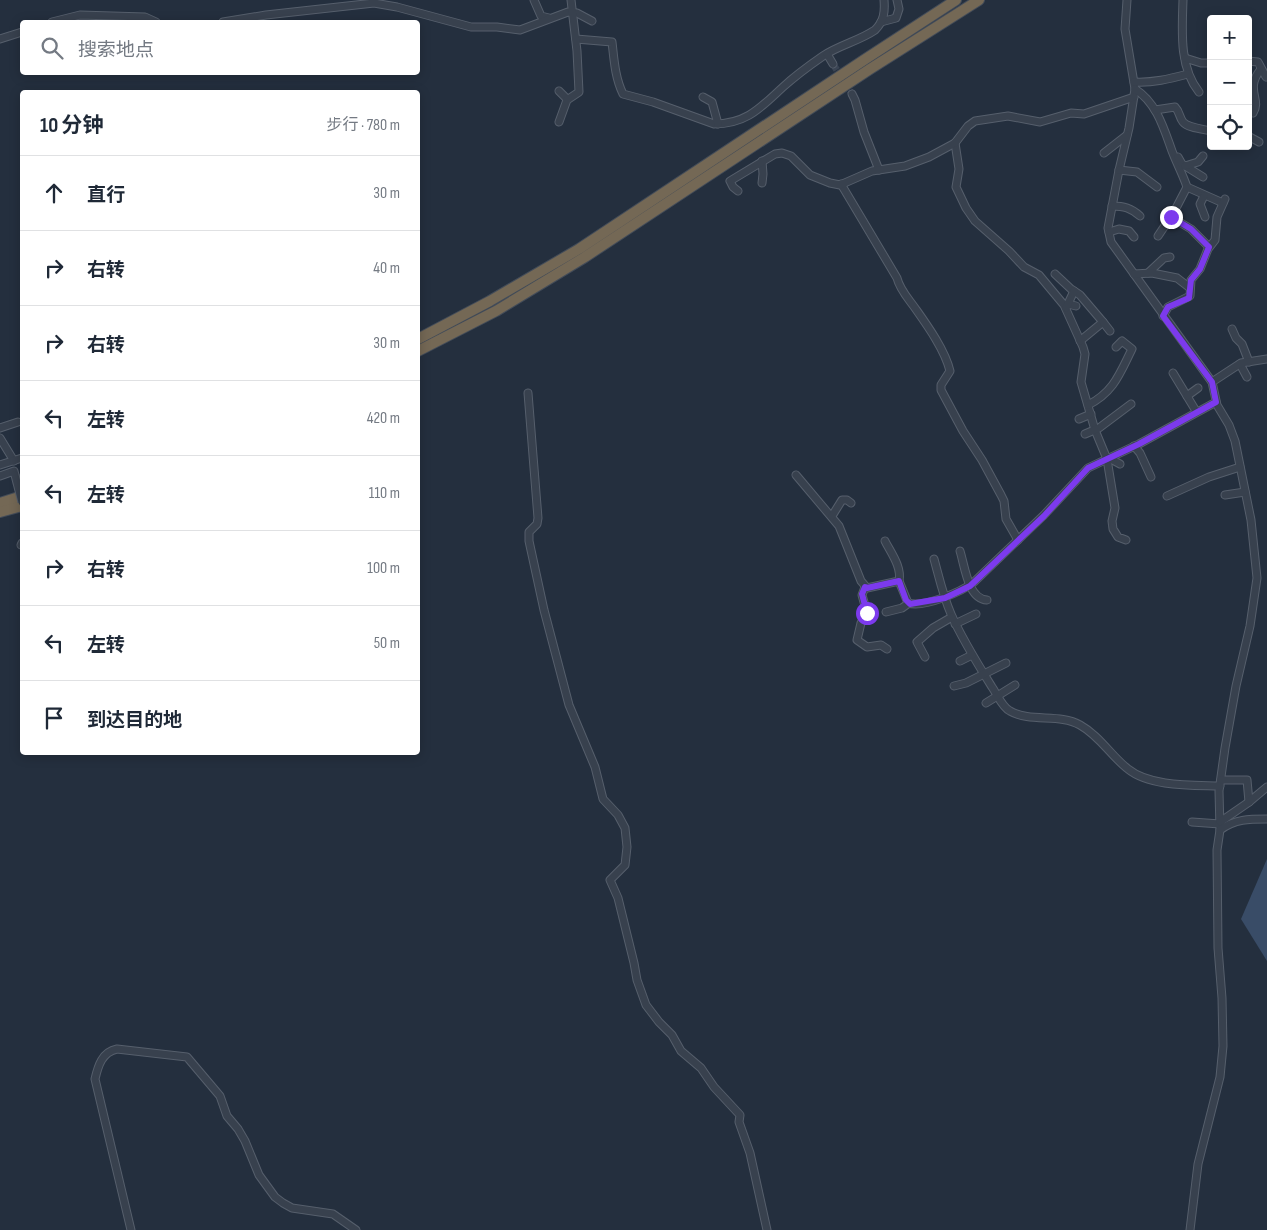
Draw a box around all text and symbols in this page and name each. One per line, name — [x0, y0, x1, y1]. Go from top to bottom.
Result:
map controls — [1207, 15, 1252, 150]
button: + — [1207, 15, 1252, 60]
search box — [20, 20, 420, 75]
icon: search — [38, 34, 66, 62]
text: 搜索地点 — [78, 39, 154, 62]
button: − — [1207, 60, 1252, 105]
button: locate — [1207, 105, 1252, 150]
text: 10 分钟 — [40, 113, 104, 138]
text: 步行 · 780 m — [326, 116, 400, 135]
icon: ahead — [40, 179, 68, 207]
text: 直行 — [87, 184, 125, 207]
text: 30 m — [373, 184, 400, 203]
route end — [1160, 206, 1183, 229]
icon: right — [40, 254, 68, 282]
text: 右转 — [87, 259, 125, 282]
text: 40 m — [373, 259, 400, 278]
icon: right — [40, 329, 68, 357]
text: 右转 — [87, 334, 125, 357]
text: 30 m — [373, 334, 400, 353]
icon: left — [40, 404, 68, 432]
text: 左转 — [87, 409, 125, 432]
text: 420 m — [367, 409, 400, 428]
icon: left — [40, 479, 68, 507]
text: 左转 — [87, 484, 125, 507]
text: 110 m — [369, 484, 400, 503]
icon: right — [40, 554, 68, 582]
text: 右转 — [87, 559, 125, 582]
text: 100 m — [367, 559, 400, 578]
route start — [856, 602, 879, 625]
icon: left — [40, 629, 68, 657]
text: 左转 — [87, 634, 125, 657]
text: 50 m — [374, 634, 400, 653]
icon: arrive — [40, 704, 68, 732]
text: 到达目的地 — [87, 709, 182, 732]

